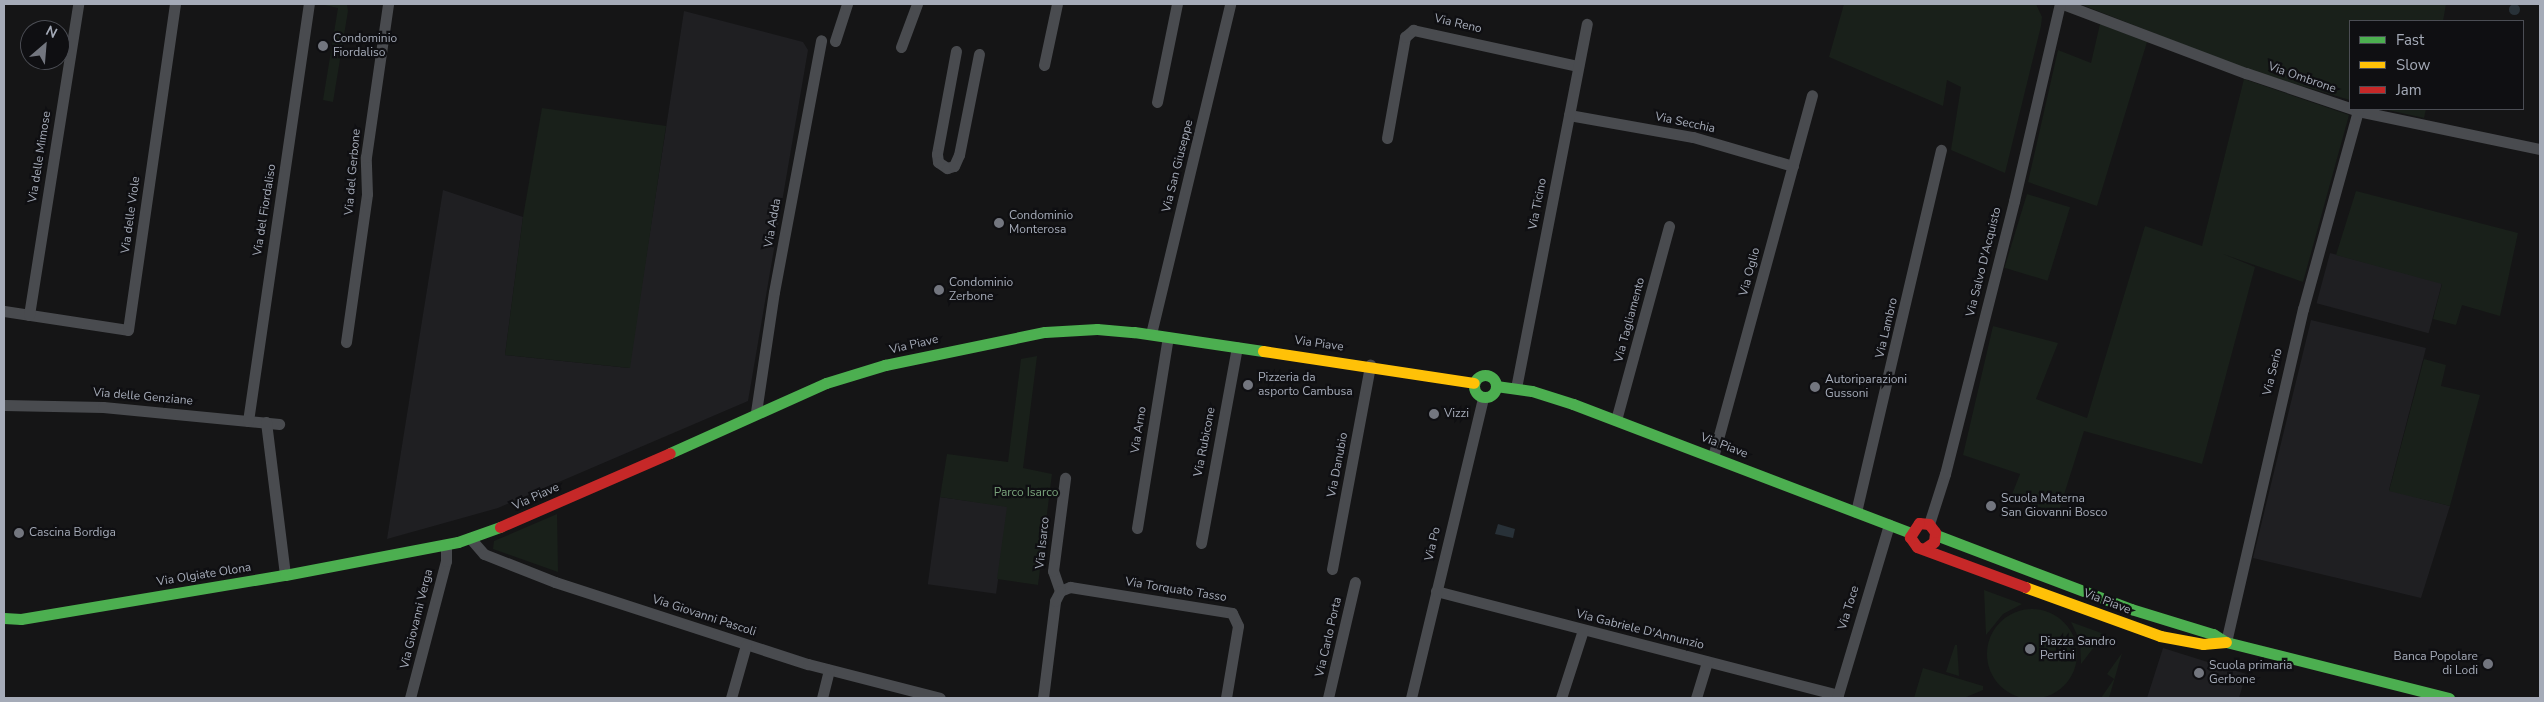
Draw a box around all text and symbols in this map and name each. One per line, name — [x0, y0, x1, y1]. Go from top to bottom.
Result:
street label: Via Reno — [1433, 12, 1483, 36]
north arrow — [20, 20, 70, 70]
legend — [2349, 20, 2524, 110]
text: N — [43, 21, 61, 43]
text: Fast — [2396, 30, 2424, 50]
place label: Condominio Fiordaliso — [333, 32, 397, 60]
marker: Condominio Fiordaliso — [317, 40, 329, 52]
text: Slow — [2396, 55, 2430, 75]
street label: Via Ombrone — [2266, 60, 2338, 96]
text: Jam — [2396, 80, 2422, 100]
street label: Via delle Mimose — [26, 110, 54, 204]
street label: Via Secchia — [1654, 110, 1716, 136]
street label: Via San Giuseppe — [1160, 118, 1196, 214]
street label: Via del Gerbone — [342, 128, 364, 216]
street label: Via del Fiordaliso — [251, 163, 279, 257]
street label: Via delle Viole — [118, 175, 144, 255]
street label: Via Ticino — [1526, 177, 1550, 231]
street label: Via Adda — [762, 197, 784, 249]
street label: Via Salvo D'Acquisto — [1963, 206, 2005, 318]
place label: Condominio Monterosa — [1009, 209, 1073, 237]
marker: Condominio Monterosa — [993, 217, 1005, 229]
street label: Via Oglio — [1737, 246, 1763, 298]
place label: Condominio Zerbone — [949, 276, 1013, 304]
street label: Via Tagliamento — [1612, 276, 1648, 364]
marker: Condominio Zerbone — [933, 284, 945, 296]
street label: Via Lambro — [1873, 296, 1901, 360]
street label: Via Piave — [888, 332, 940, 358]
street label: Via Piave — [1293, 333, 1345, 355]
street label: Via Serio — [2260, 347, 2286, 397]
place label: Pizzeria da asporto Cambusa — [1258, 371, 1353, 399]
place label: Autoriparazioni Gussoni — [1825, 373, 1907, 401]
marker: Pizzeria da asporto Cambusa — [1242, 379, 1254, 391]
marker: Autoriparazioni Gussoni — [1809, 381, 1821, 393]
street label: Via delle Genziane — [92, 385, 194, 409]
street label: Via Arno — [1128, 406, 1150, 454]
street label: Via Rubicone — [1191, 406, 1219, 478]
place label: Vizzi — [1444, 407, 1469, 421]
marker: Vizzi — [1428, 408, 1440, 420]
street label: Via Piave — [1698, 430, 1750, 462]
street label: Via Danubio — [1325, 431, 1351, 499]
street label: Via Piave — [510, 480, 562, 514]
park label: Parco Isarco — [994, 486, 1058, 500]
place label: Scuola Materna San Giovanni Bosco — [2001, 492, 2107, 520]
marker: Scuola Materna San Giovanni Bosco — [1985, 500, 1997, 512]
street label: Via Isarco — [1033, 516, 1053, 570]
place label: Cascina Bordiga — [29, 526, 116, 540]
street label: Via Po — [1422, 526, 1444, 562]
marker: Cascina Bordiga — [13, 527, 25, 539]
street label: Via Olgiate Olona — [156, 560, 252, 590]
street label: Via Giovanni Verga — [398, 568, 436, 670]
street label: Via Torquato Tasso — [1124, 575, 1228, 605]
street label: Via Toce — [1835, 584, 1863, 632]
street label: Via Piave — [2081, 586, 2133, 618]
street label: Via Giovanni Pascoli — [650, 592, 758, 640]
street label: Via Carlo Porta — [1313, 596, 1345, 678]
street label: Via Gabriele D'Annunzio — [1574, 607, 1706, 653]
place label: Piazza Sandro Pertini — [2040, 635, 2116, 663]
marker: Piazza Sandro Pertini — [2024, 643, 2036, 655]
place label: Banca Popolare di Lodi — [2394, 650, 2478, 678]
marker: Banca Popolare di Lodi — [2482, 658, 2494, 670]
place label: Scuola primaria Gerbone — [2209, 659, 2292, 687]
marker: Scuola primaria Gerbone — [2193, 667, 2205, 679]

